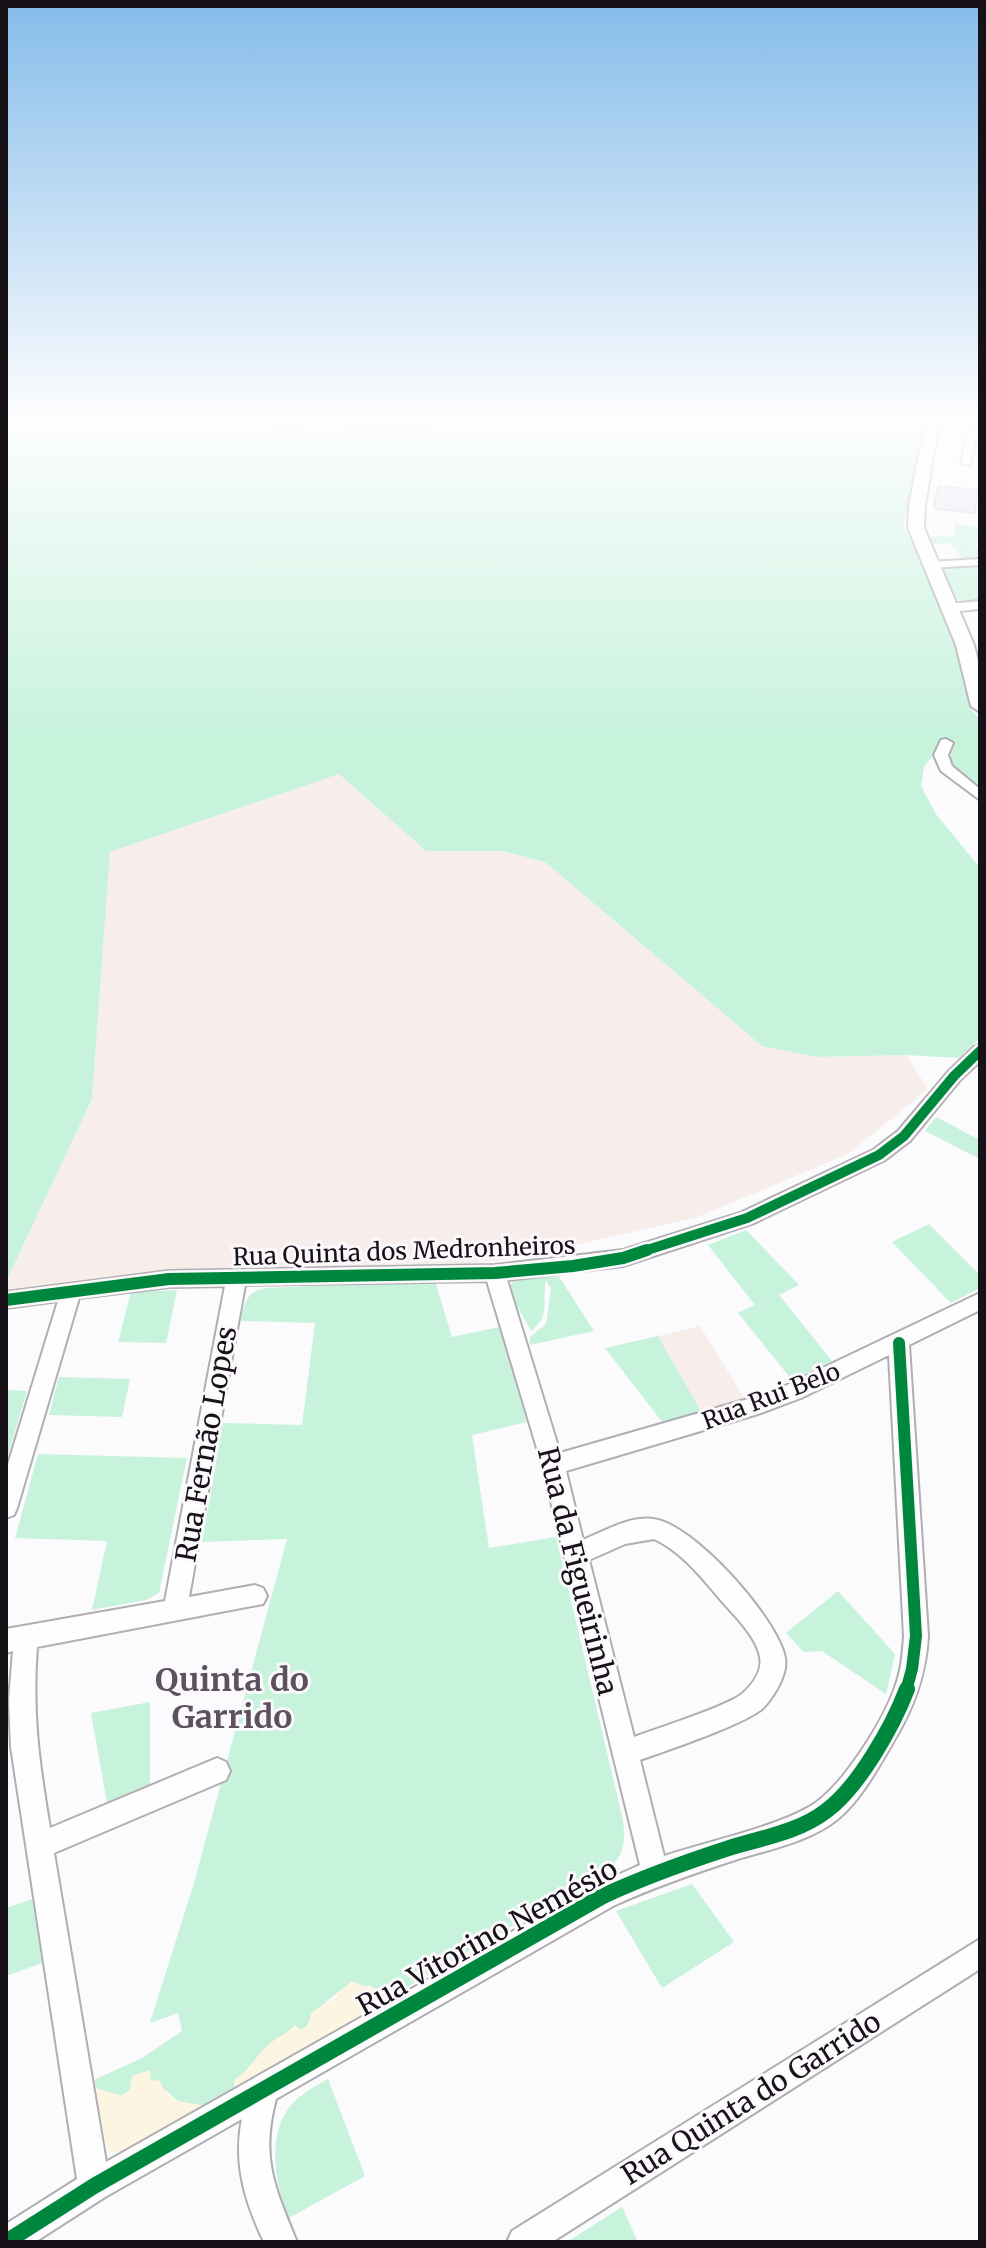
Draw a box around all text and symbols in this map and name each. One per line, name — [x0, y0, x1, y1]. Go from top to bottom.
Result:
street label: Rua Quinta dos Medronheiros — [232, 1230, 576, 1272]
street label: Rua Fernão Lopes — [168, 1323, 244, 1565]
street label: Rua Rui Belo — [698, 1355, 844, 1437]
street label: Rua da Figueirinha — [530, 1443, 626, 1699]
district label: Quinta do Garrido — [155, 1660, 309, 1737]
street label: Rua Vitorino Nemésio — [350, 1850, 624, 2024]
street label: Rua Quinta do Garrido — [615, 2003, 887, 2193]

